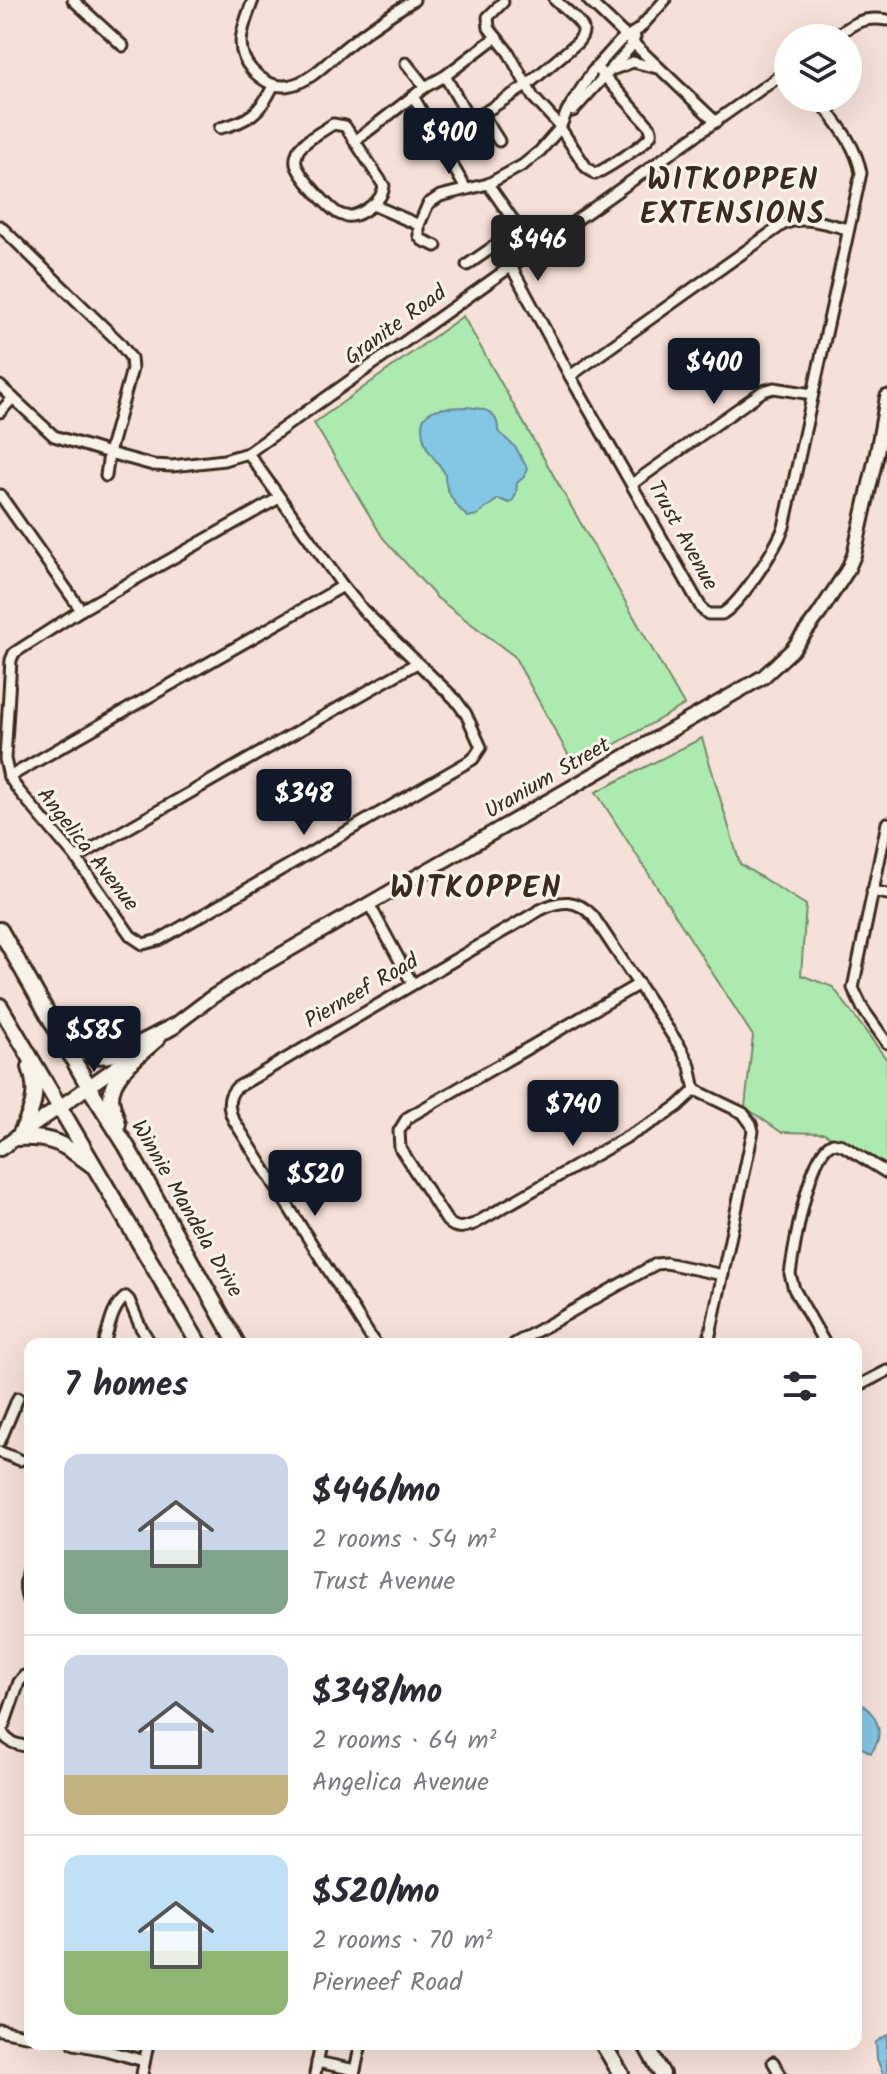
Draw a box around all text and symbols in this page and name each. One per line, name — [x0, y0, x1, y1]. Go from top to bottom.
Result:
map controls — [774, 24, 862, 112]
button: layers — [774, 24, 862, 112]
pin: $900 — [402, 108, 496, 176]
text: $900 — [421, 113, 477, 155]
district label: WITKOPPEN EXTENSIONS — [640, 157, 826, 239]
pin: $446 — [491, 215, 585, 283]
text: $446 — [509, 220, 567, 262]
street label: Granite Road — [337, 276, 455, 375]
pin: $400 — [667, 338, 761, 406]
text: $400 — [686, 343, 742, 385]
street label: Trust Avenue — [637, 475, 727, 598]
street label: Uranium Street — [478, 728, 618, 829]
pin: $348 — [257, 769, 351, 837]
text: $348 — [274, 774, 334, 816]
street label: Angelica Avenue — [27, 780, 147, 920]
district label: WITKOPPEN — [390, 865, 562, 913]
street label: Pierneef Road — [298, 945, 427, 1039]
pin: $585 — [47, 1006, 141, 1074]
text: $585 — [65, 1011, 123, 1053]
pin: $740 — [526, 1080, 620, 1148]
text: $740 — [545, 1085, 601, 1127]
street label: Winnie Mandela Drive — [121, 1113, 251, 1305]
pin: $520 — [268, 1150, 362, 1218]
text: $520 — [286, 1155, 344, 1197]
text: 7 homes — [64, 1359, 188, 1413]
icon: filters — [778, 1364, 822, 1408]
text: $446/mo — [312, 1465, 441, 1519]
icon: home — [128, 1486, 224, 1582]
text: 2 rooms · 54 m² — [312, 1519, 496, 1561]
text: Trust Avenue — [312, 1561, 455, 1603]
text: $348/mo — [312, 1666, 442, 1720]
icon: home — [128, 1687, 224, 1783]
text: 2 rooms · 64 m² — [312, 1720, 496, 1762]
text: Angelica Avenue — [312, 1762, 489, 1804]
text: $520/mo — [312, 1866, 440, 1920]
icon: home — [128, 1887, 224, 1983]
text: 2 rooms · 70 m² — [312, 1920, 493, 1962]
text: Pierneef Road — [312, 1962, 462, 2004]

